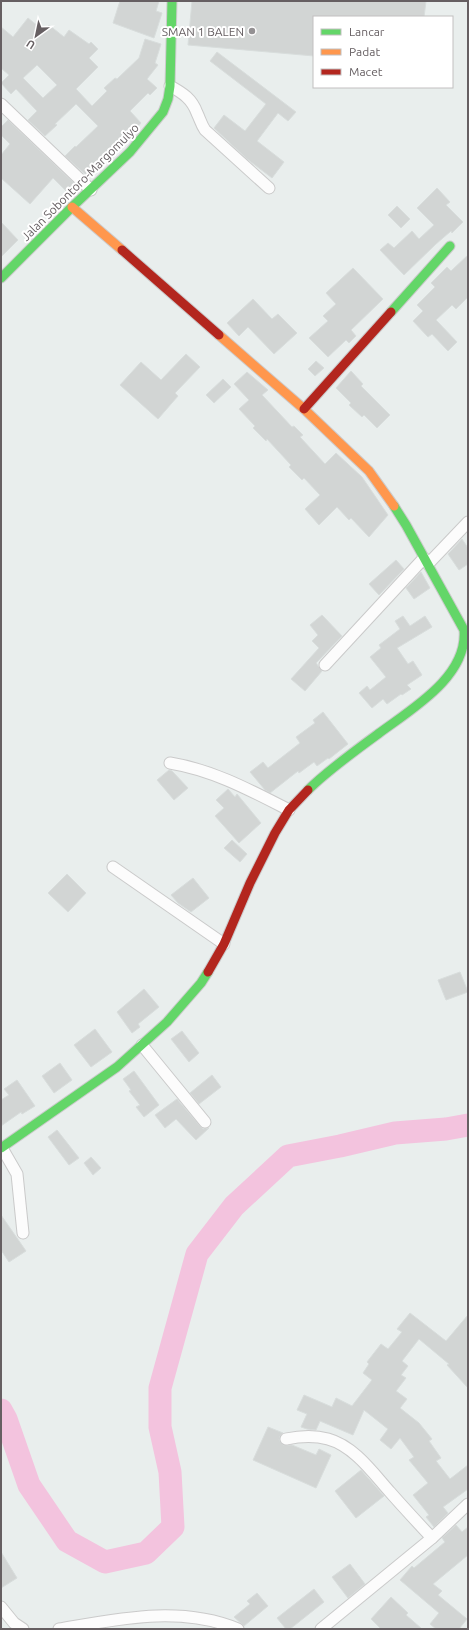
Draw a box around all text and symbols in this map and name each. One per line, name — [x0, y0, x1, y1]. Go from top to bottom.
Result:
north arrow — [16, 16, 56, 56]
legend — [313, 16, 453, 88]
place label: SMAN 1 BALEN — [162, 25, 244, 38]
text: Lancar — [349, 25, 385, 38]
marker: SMAN 1 BALEN — [247, 26, 257, 36]
text: U — [24, 37, 37, 52]
text: Padat — [349, 45, 380, 58]
text: Macet — [349, 65, 383, 78]
street label: Jalan Sobontoro-Margomulyo — [19, 121, 141, 243]

